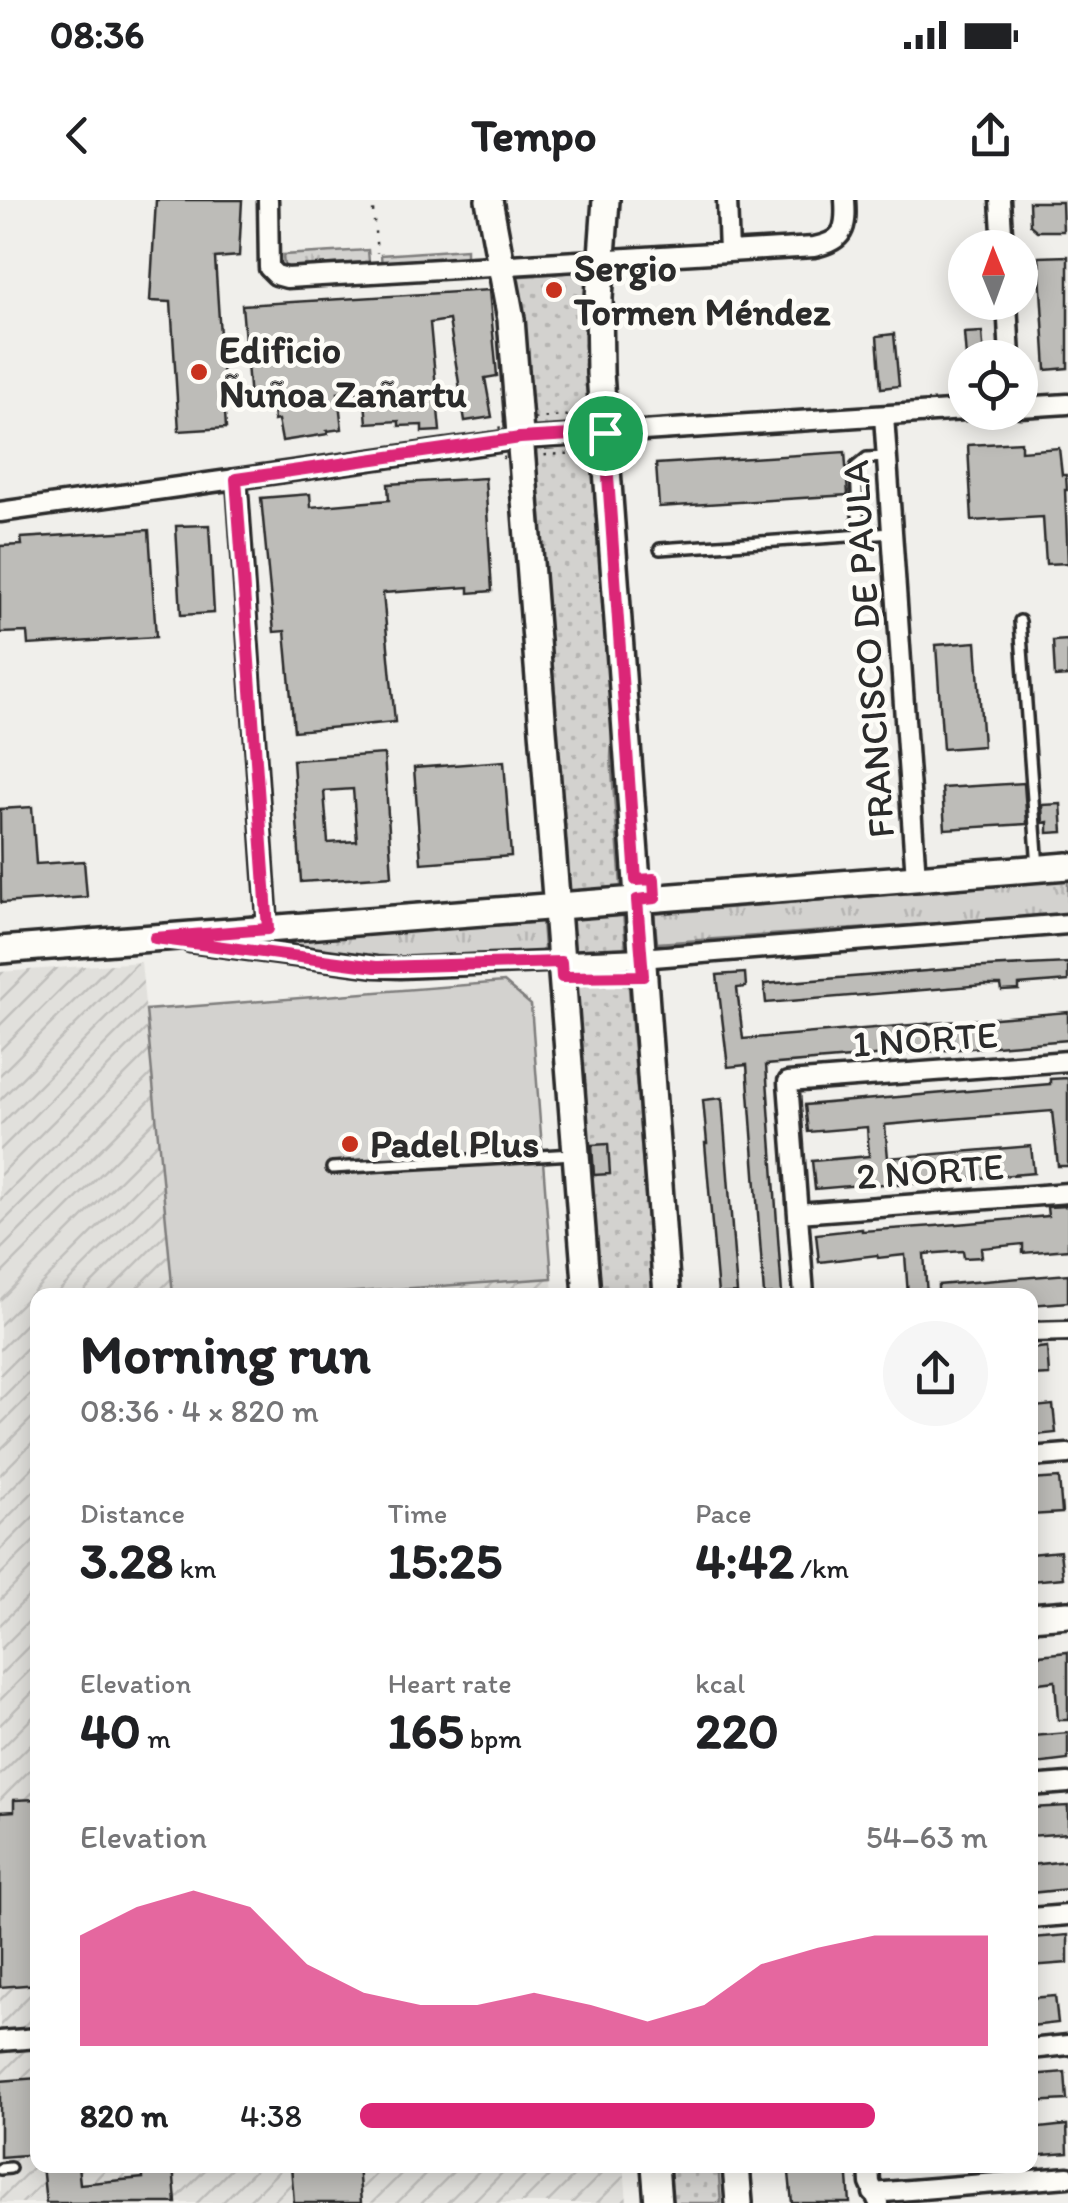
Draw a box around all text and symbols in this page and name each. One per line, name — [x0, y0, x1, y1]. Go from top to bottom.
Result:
text: 08:36 — [50, 12, 144, 58]
icon: back — [50, 108, 105, 163]
text: Tempo — [471, 108, 597, 162]
icon: share — [963, 108, 1018, 163]
north arrow — [948, 230, 1038, 320]
map controls — [948, 230, 1038, 430]
place label: Sergio Tormen Méndez — [573, 245, 831, 335]
marker: Sergio Tormen Méndez — [543, 279, 565, 301]
place label: Edificio Ñuñoa Zañartu — [219, 327, 468, 417]
button: locate — [948, 340, 1038, 430]
marker: Edificio Ñuñoa Zañartu — [188, 361, 210, 383]
pin — [563, 391, 648, 476]
icon: arrive — [578, 406, 633, 461]
street label: FRANCISCO DE PAULA — [832, 459, 904, 839]
street label: 1 NORTE — [851, 1011, 999, 1067]
place label: Padel Plus — [370, 1121, 539, 1167]
marker: Padel Plus — [339, 1133, 361, 1155]
street label: 2 NORTE — [855, 1143, 1005, 1199]
text: Morning run — [80, 1321, 371, 1387]
button: share — [883, 1321, 988, 1426]
text: 08:36 · 4 × 820 m — [80, 1392, 319, 1430]
text: Distance — [80, 1496, 185, 1530]
text: Time — [388, 1496, 447, 1530]
text: Pace — [695, 1496, 751, 1530]
text: 3.28 — [80, 1530, 173, 1591]
text: 15:25 — [388, 1530, 502, 1591]
text: 4:42 — [695, 1530, 794, 1591]
text: km — [173, 1551, 217, 1585]
text: /km — [794, 1551, 849, 1585]
text: Elevation — [80, 1666, 191, 1700]
text: Heart rate — [388, 1666, 512, 1700]
text: kcal — [695, 1666, 745, 1700]
text: 40 — [80, 1700, 141, 1761]
text: 165 — [388, 1700, 464, 1761]
text: 220 — [695, 1700, 779, 1761]
text: m — [141, 1721, 171, 1755]
text: bpm — [464, 1721, 522, 1755]
text: Elevation — [80, 1818, 207, 1856]
text: 54–63 m — [866, 1818, 988, 1856]
text: 820 m — [80, 2097, 168, 2135]
text: 4:38 — [240, 2097, 302, 2135]

